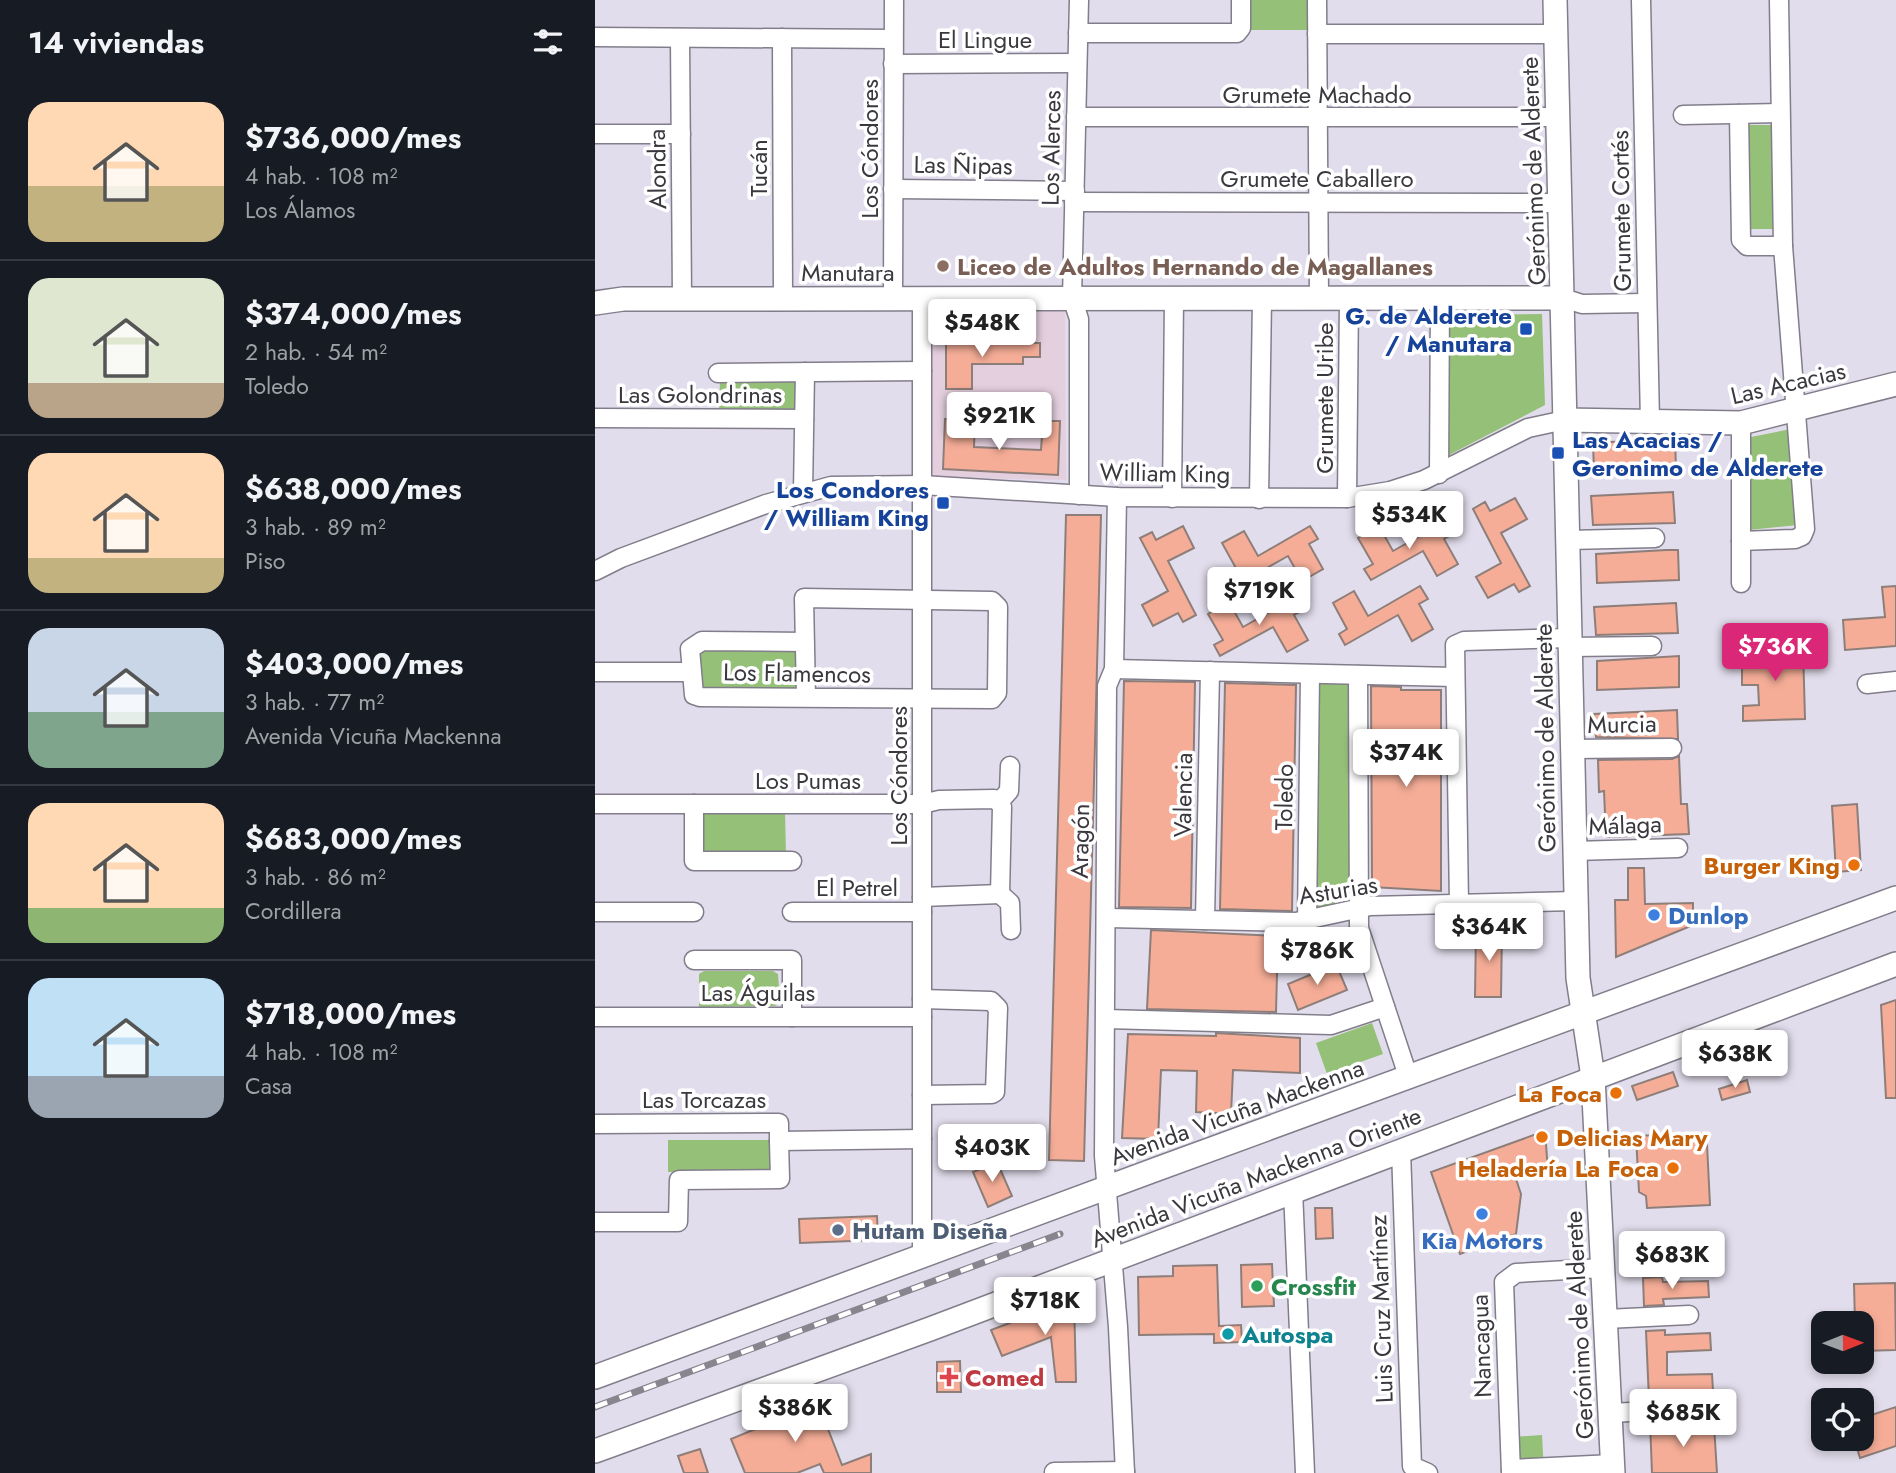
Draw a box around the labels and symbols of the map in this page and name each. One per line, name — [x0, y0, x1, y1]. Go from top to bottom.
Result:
street label: El Lingue — [938, 22, 1032, 57]
street label: Gerónimo de Alderete — [1512, 56, 1554, 286]
street label: Grumete Machado — [1222, 77, 1412, 112]
street label: Los Cóndores — [852, 79, 887, 219]
street label: Los Alerces — [1032, 90, 1070, 206]
street label: Alondra — [639, 128, 675, 210]
street label: Grumete Cortés — [1602, 130, 1640, 292]
street label: Tucán — [741, 139, 776, 197]
street label: Las Ñipas — [913, 147, 1013, 183]
street label: Grumete Caballero — [1220, 161, 1414, 196]
place label: Liceo de Adultos Hernando de Magallanes — [957, 249, 1433, 284]
street label: Manutara — [801, 255, 895, 290]
marker: Liceo de Adultos Hernando de Magallanes — [935, 258, 951, 274]
place label: G. de Alderete / Manutara — [1345, 298, 1512, 361]
pin: $548K — [933, 300, 1031, 359]
marker: G. de Alderete / Manutara — [1518, 321, 1534, 337]
street label: Grumete Uribe — [1307, 322, 1342, 474]
street label: Las Acacias — [1727, 353, 1849, 413]
street label: Las Golondrinas — [618, 377, 782, 412]
pin: $921K — [950, 392, 1048, 452]
place label: Las Acacias / Geronimo de Alderete — [1572, 422, 1824, 485]
marker: Las Acacias / Geronimo de Alderete — [1550, 445, 1566, 461]
street label: William King — [1099, 454, 1231, 492]
place label: Los Condores / William King — [764, 472, 929, 535]
pin: $534K — [1360, 491, 1458, 551]
marker: Los Condores / William King — [935, 495, 951, 511]
pin: $719K — [1210, 568, 1308, 627]
street label: Gerónimo de Alderete — [1526, 623, 1564, 853]
pin: $736K — [1726, 624, 1824, 683]
street label: Los Flamencos — [723, 654, 871, 692]
street label: Los Cóndores — [881, 706, 916, 846]
street label: Murcia — [1587, 706, 1657, 742]
pin: $374K — [1357, 730, 1455, 789]
street label: Valencia — [1165, 752, 1201, 838]
street label: Los Pumas — [755, 763, 861, 798]
street label: Toledo — [1266, 763, 1302, 831]
street label: Aragón — [1062, 803, 1098, 879]
street label: Málaga — [1588, 806, 1662, 844]
place label: Burger King — [1703, 848, 1840, 883]
marker: Burger King — [1846, 857, 1862, 873]
street label: Asturias — [1296, 866, 1380, 914]
street label: El Petrel — [816, 870, 898, 905]
place label: Dunlop — [1668, 898, 1749, 933]
pin: $364K — [1440, 904, 1538, 963]
marker: Dunlop — [1646, 907, 1662, 923]
pin: $786K — [1268, 928, 1366, 987]
street label: Las Águilas — [701, 975, 815, 1010]
pin: $638K — [1686, 1030, 1784, 1090]
street label: Avenida Vicuña Mackenna — [1105, 1050, 1369, 1174]
place label: La Foca — [1518, 1076, 1602, 1111]
street label: Las Torcazas — [642, 1082, 766, 1117]
marker: La Foca — [1608, 1085, 1624, 1101]
street label: Avenida Vicuña Mackenna Oriente — [1086, 1098, 1426, 1256]
place label: Delicias Mary — [1556, 1120, 1708, 1155]
pin: $403K — [943, 1124, 1041, 1184]
marker: Delicias Mary — [1534, 1129, 1550, 1145]
place label: Heladería La Foca — [1457, 1151, 1659, 1186]
marker: Heladería La Foca — [1665, 1160, 1681, 1176]
marker: Kia Motors — [1474, 1206, 1490, 1222]
street label: Gerónimo de Alderete — [1556, 1210, 1602, 1440]
place label: Hutam Diseña — [852, 1213, 1008, 1248]
street label: Luis Cruz Martínez — [1360, 1214, 1402, 1404]
marker: Hutam Diseña — [830, 1222, 846, 1238]
place label: Kia Motors — [1421, 1223, 1543, 1258]
pin: $683K — [1623, 1232, 1721, 1291]
place label: Crossfit — [1271, 1269, 1356, 1304]
pin: $718K — [996, 1278, 1094, 1337]
marker: Crossfit — [1249, 1278, 1265, 1294]
street label: Nancagua — [1462, 1294, 1500, 1398]
north arrow — [1811, 1311, 1874, 1374]
place label: Autospa — [1241, 1317, 1333, 1352]
marker: Autospa — [1220, 1326, 1236, 1342]
place label: Comed — [965, 1360, 1044, 1395]
marker: Comed — [939, 1367, 959, 1387]
pin: $386K — [746, 1384, 844, 1444]
pin: $685K — [1634, 1390, 1732, 1449]

